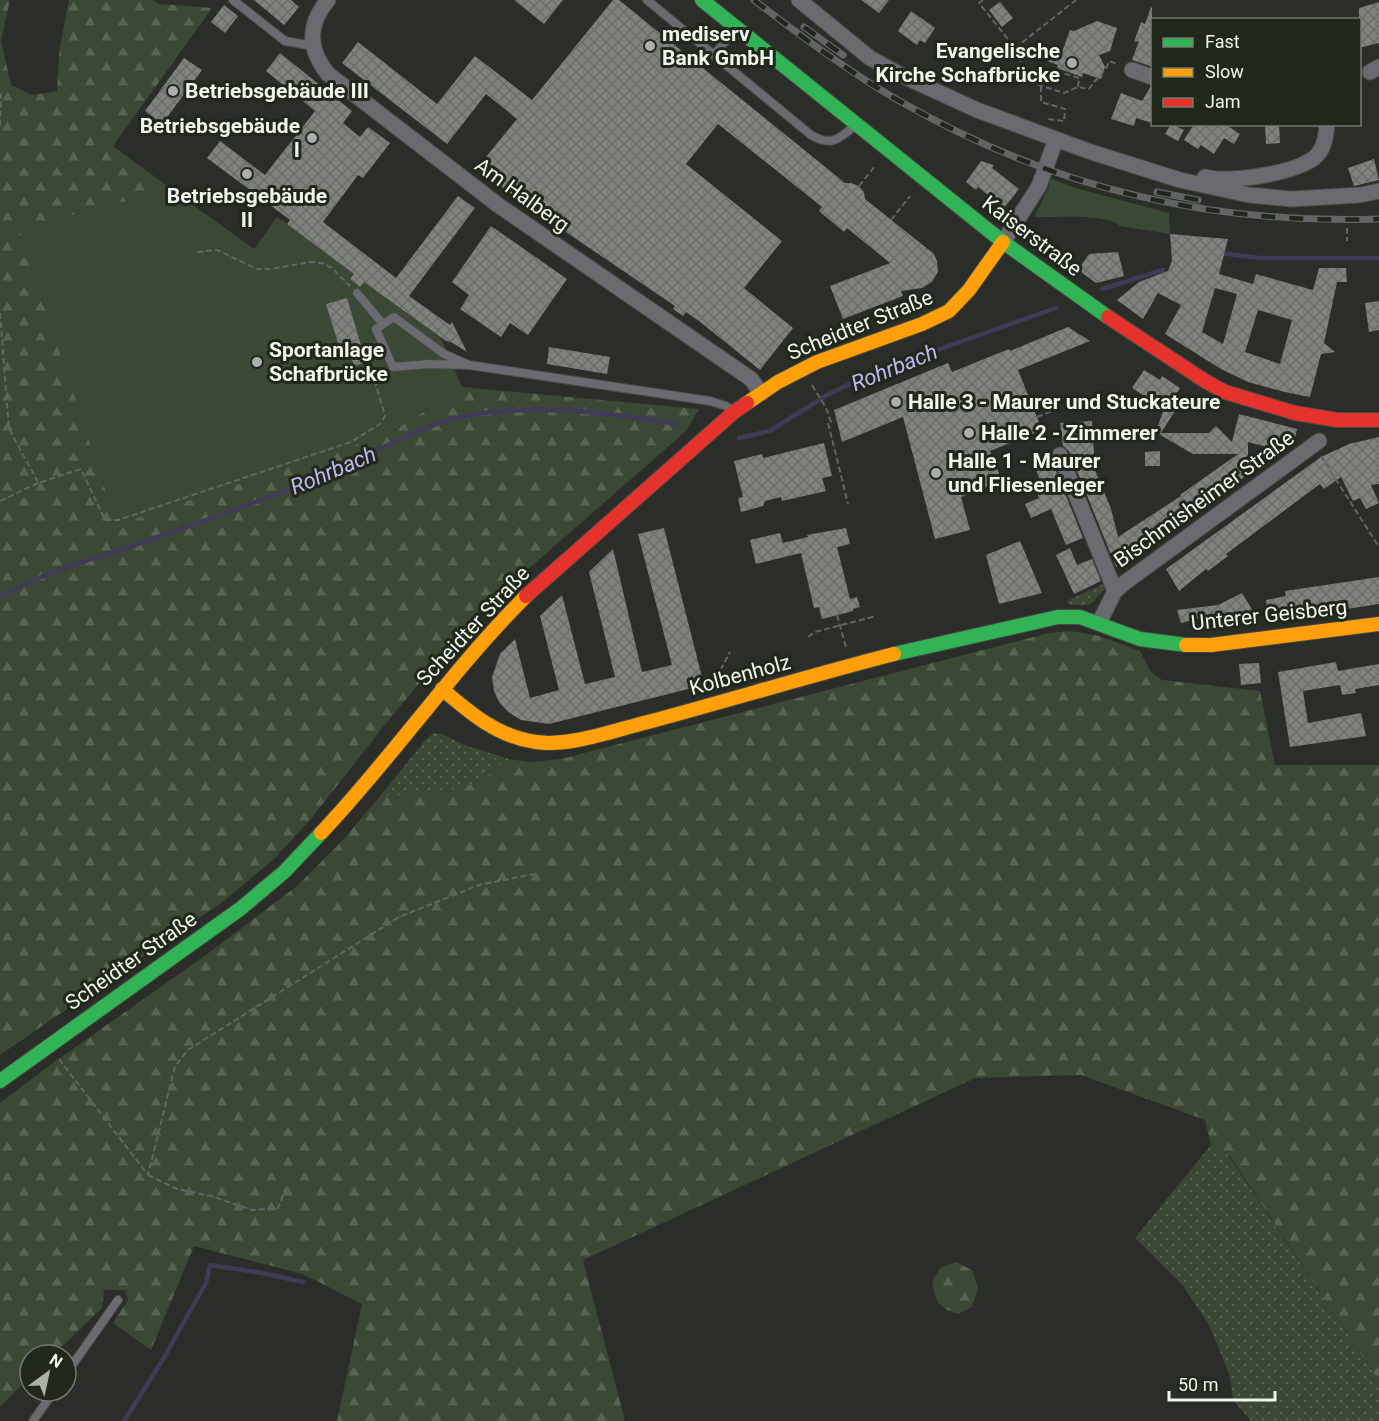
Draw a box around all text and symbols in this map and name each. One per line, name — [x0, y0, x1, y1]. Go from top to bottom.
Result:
legend — [1151, 18, 1361, 126]
place label: mediserv Bank GmbH — [662, 22, 774, 70]
text: Fast — [1205, 31, 1240, 52]
marker: mediserv Bank GmbH — [643, 39, 657, 53]
place label: Evangelische Kirche Schafbrücke — [875, 39, 1060, 87]
marker: Evangelische Kirche Schafbrücke — [1065, 56, 1079, 70]
text: Slow — [1205, 61, 1244, 82]
place label: Betriebsgebäude III — [185, 79, 369, 103]
marker: Betriebsgebäude III — [166, 84, 180, 98]
text: Jam — [1205, 91, 1241, 112]
place label: Betriebsgebäude I — [140, 114, 300, 162]
marker: Betriebsgebäude I — [305, 131, 319, 145]
street label: Am Halberg — [470, 153, 574, 237]
marker: Betriebsgebäude II — [240, 167, 254, 181]
place label: Betriebsgebäude II — [167, 184, 327, 232]
street label: Kaiserstraße — [978, 191, 1086, 281]
street label: Scheidter Straße — [784, 285, 936, 365]
place label: Sportanlage Schafbrücke — [269, 338, 388, 386]
water label: Rohrbach — [847, 339, 941, 396]
marker: Sportanlage Schafbrücke — [250, 355, 264, 369]
place label: Halle 3 - Maurer und Stuckateure — [908, 390, 1220, 414]
marker: Halle 3 - Maurer und Stuckateure — [889, 395, 903, 409]
place label: Halle 2 - Zimmerer — [981, 421, 1158, 445]
marker: Halle 2 - Zimmerer — [962, 426, 976, 440]
street label: Bischmisheimer Straße — [1109, 426, 1299, 572]
water label: Rohrbach — [287, 441, 380, 500]
place label: Halle 1 - Maurer und Fliesenleger — [948, 449, 1105, 497]
marker: Halle 1 - Maurer und Fliesenleger — [929, 466, 943, 480]
street label: Scheidter Straße — [412, 561, 534, 691]
street label: Unterer Geisberg — [1190, 595, 1348, 635]
street label: Kolbenholz — [687, 650, 793, 700]
street label: Scheidter Straße — [61, 907, 201, 1015]
north arrow — [18, 1343, 78, 1403]
text: N — [46, 1350, 66, 1372]
scale bar — [1169, 1364, 1276, 1402]
text: 50 m — [1178, 1374, 1218, 1395]

